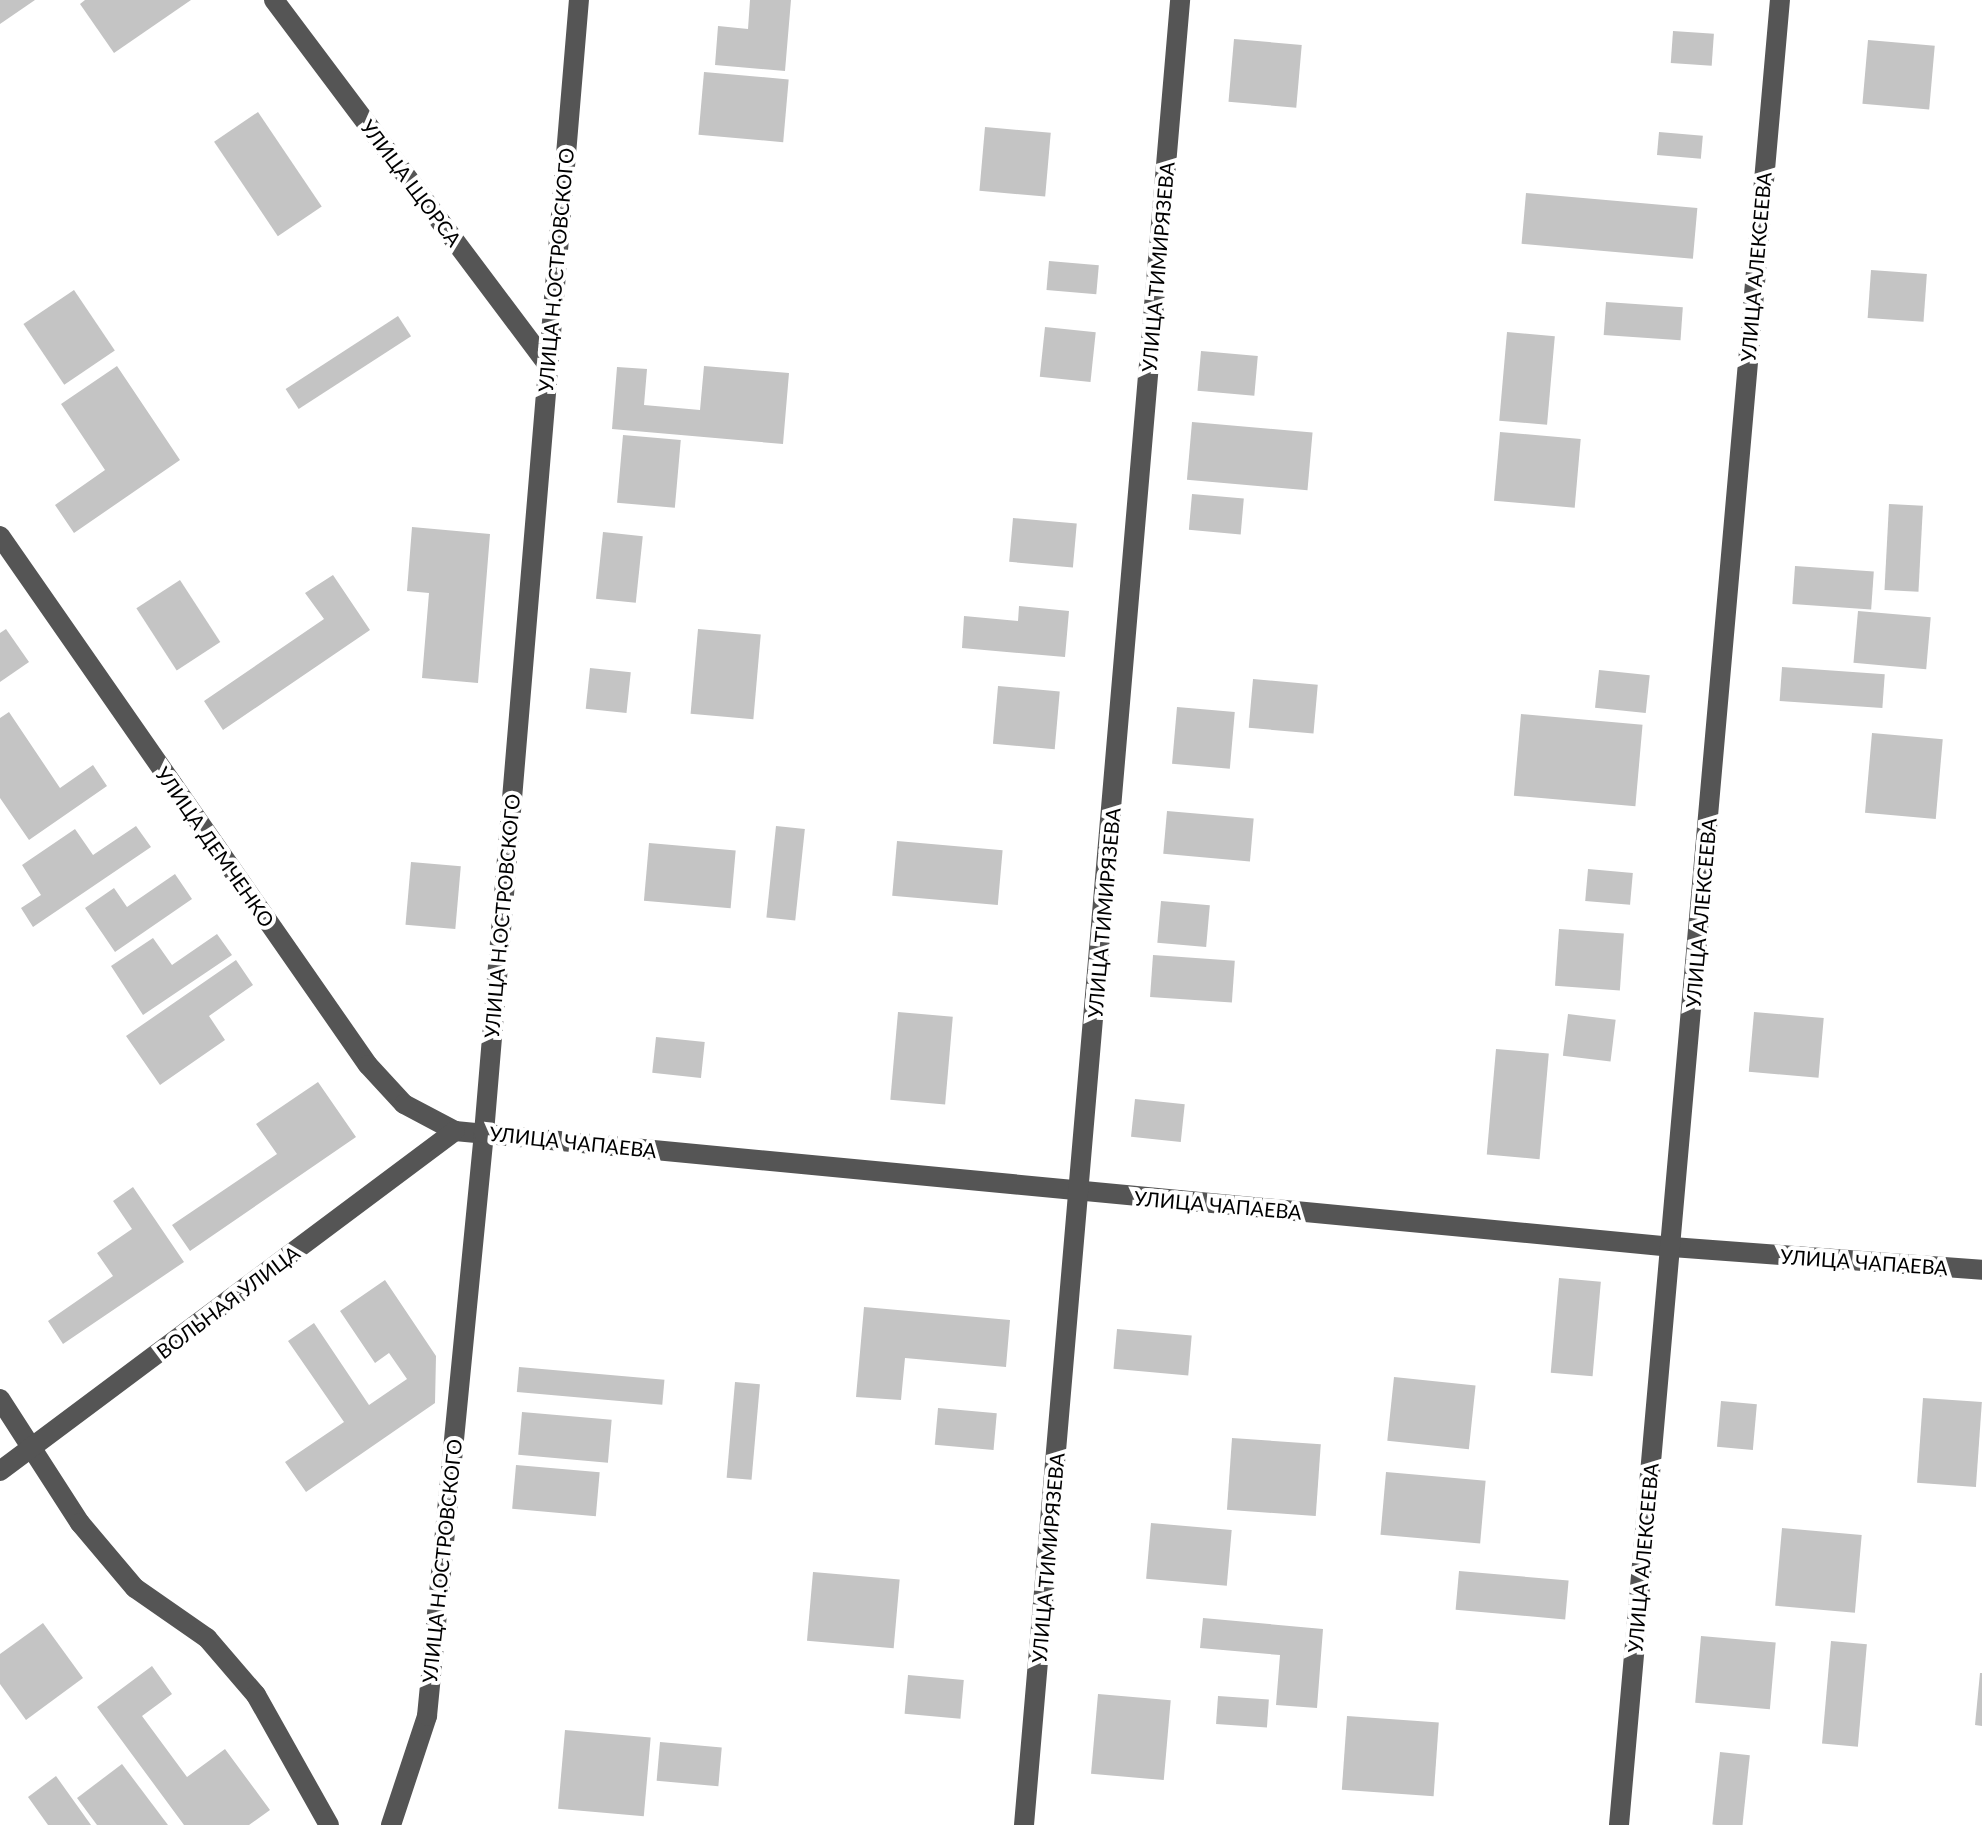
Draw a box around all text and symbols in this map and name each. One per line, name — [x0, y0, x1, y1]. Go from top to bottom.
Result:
street label: УЛИЦА ЩОРСА — [356, 115, 466, 251]
street label: УЛИЦА Н.ОСТРОВСКОГО — [533, 147, 579, 393]
street label: УЛИЦА ТИМИРЯЗЕВА — [1137, 161, 1179, 373]
street label: УЛИЦА АЛЕКСЕЕВА — [1736, 171, 1776, 363]
street label: УЛИЦА ДЕМЧЕНКО — [151, 762, 279, 932]
street label: УЛИЦА Н.ОСТРОВСКОГО — [479, 793, 525, 1039]
street label: УЛИЦА ТИМИРЯЗЕВА — [1083, 807, 1125, 1019]
street label: УЛИЦА АЛЕКСЕЕВА — [1681, 817, 1721, 1009]
street label: УЛИЦА ЧАПАЕВА — [488, 1121, 658, 1163]
street label: УЛИЦА ЧАПАЕВА — [1133, 1186, 1303, 1224]
street label: ВОЛЬНАЯ УЛИЦА — [152, 1240, 304, 1364]
street label: УЛИЦА ЧАПАЕВА — [1779, 1244, 1949, 1280]
street label: УЛИЦА Н.ОСТРОВСКОГО — [417, 1438, 467, 1684]
street label: УЛИЦА ТИМИРЯЗЕВА — [1027, 1452, 1069, 1664]
street label: УЛИЦА АЛЕКСЕЕВА — [1623, 1462, 1663, 1654]

